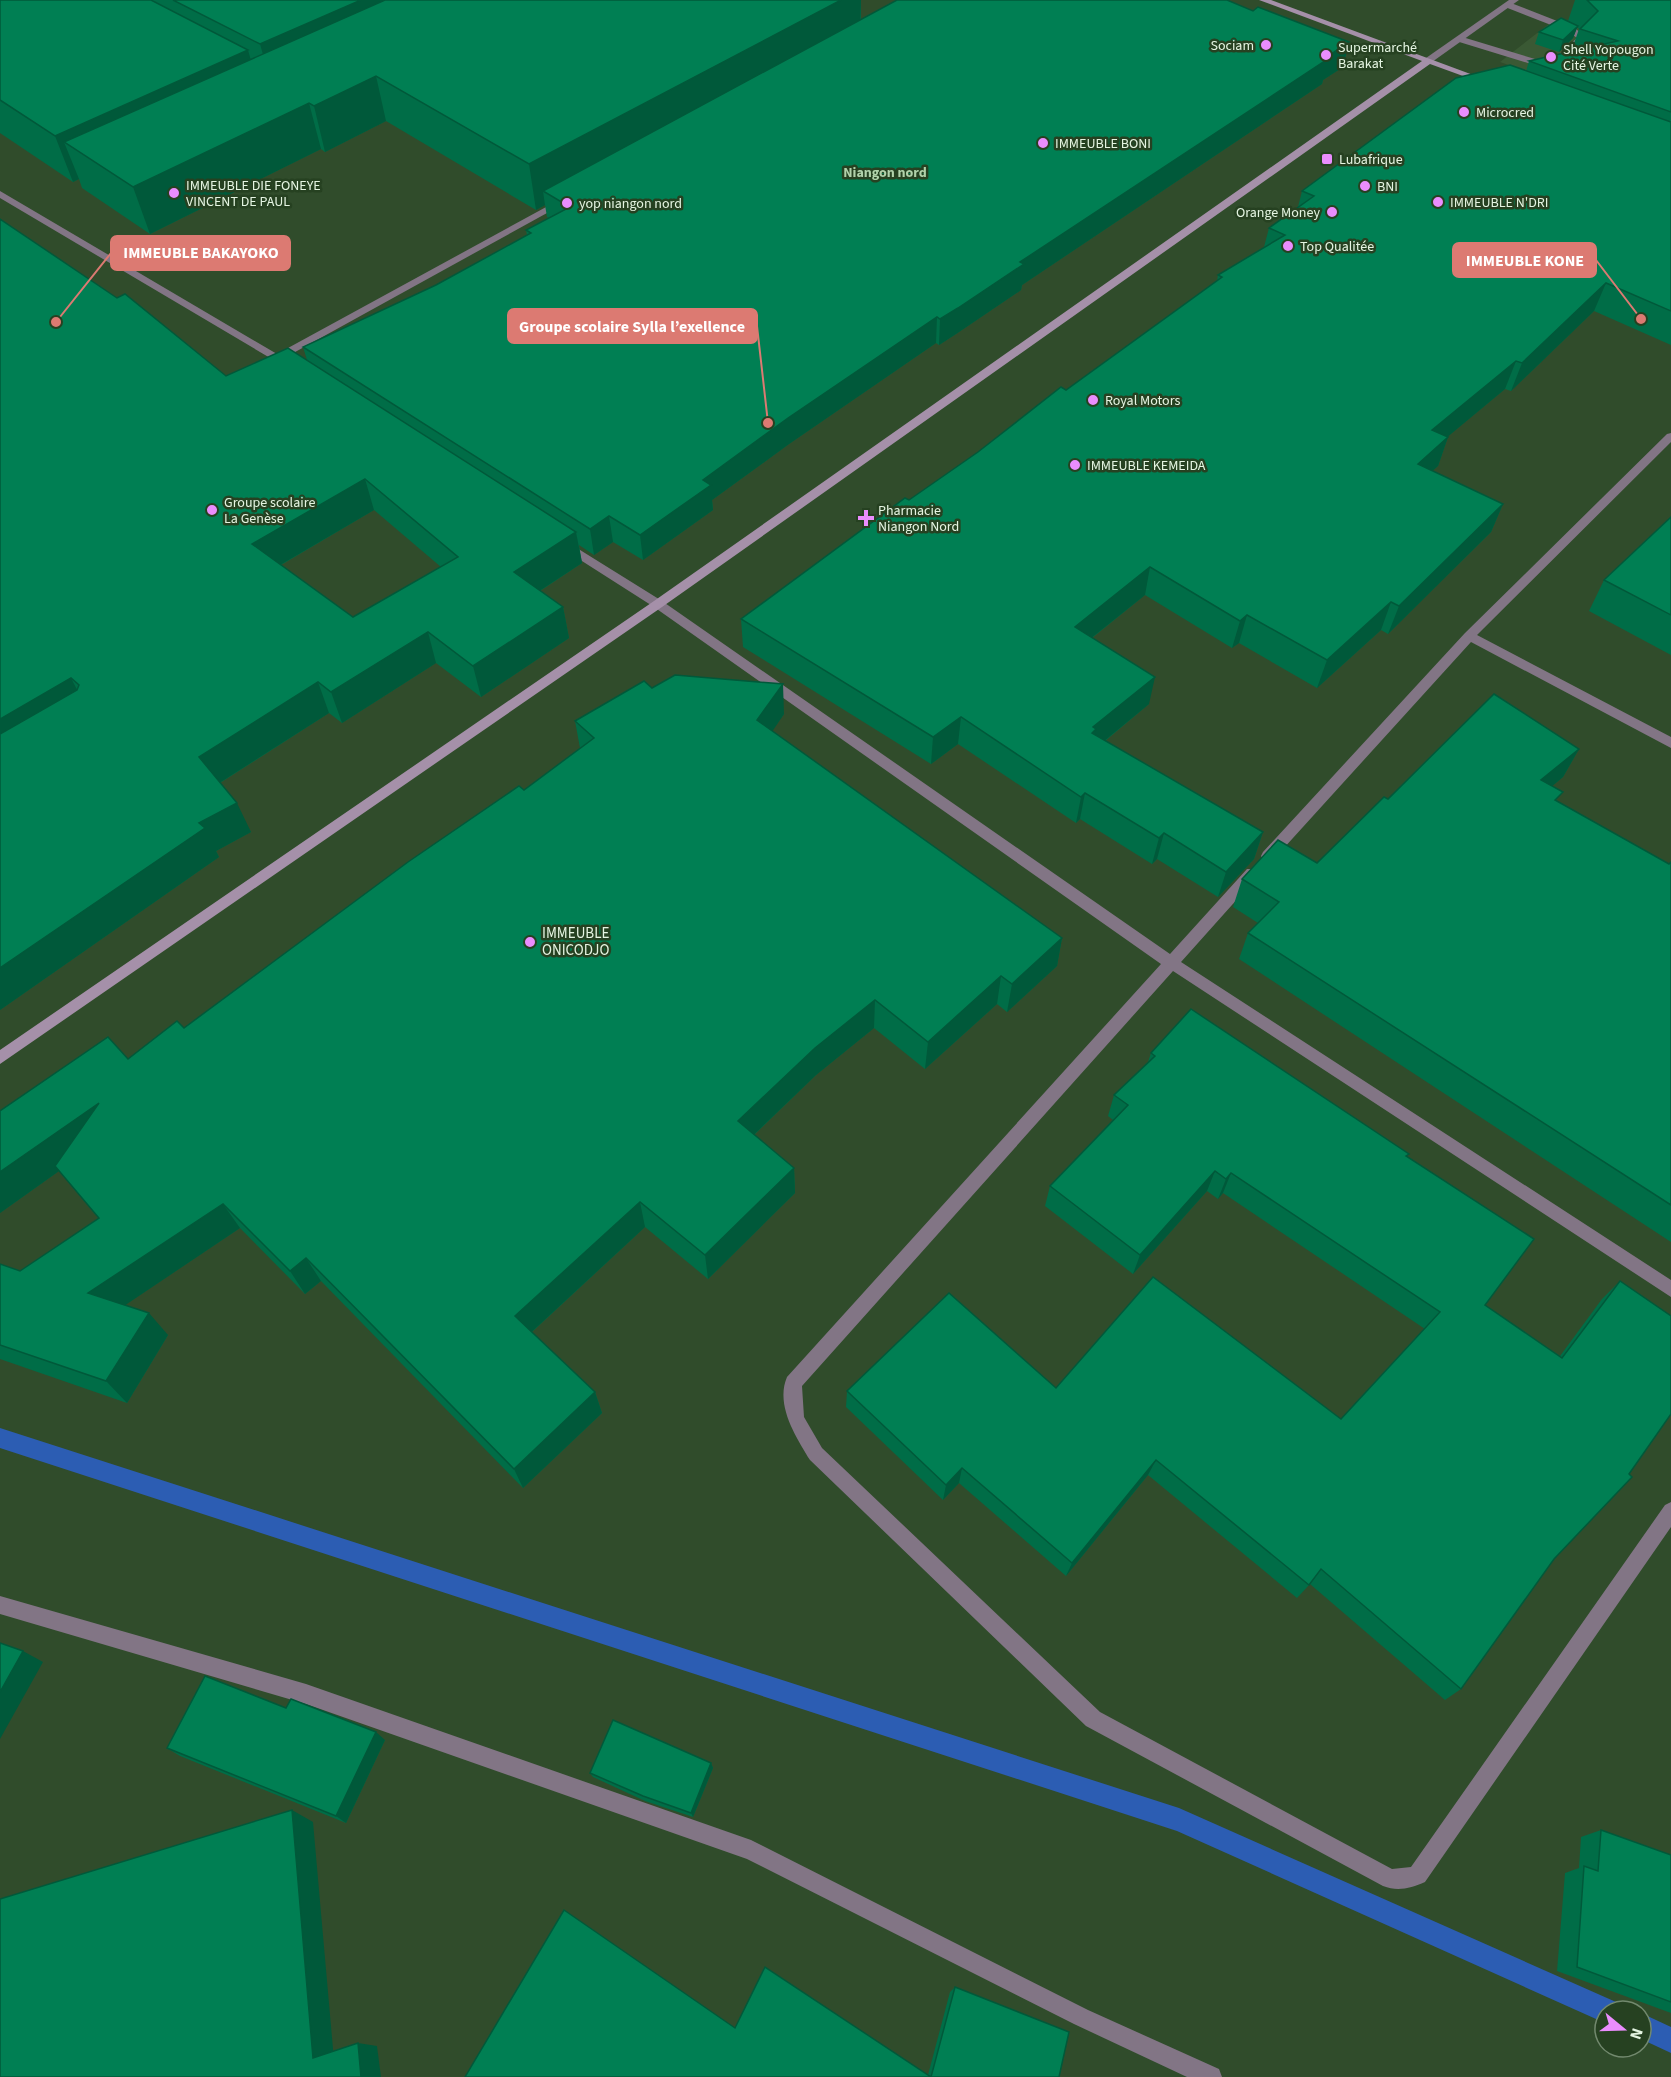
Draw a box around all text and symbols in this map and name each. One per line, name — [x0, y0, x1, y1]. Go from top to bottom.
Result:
place label: Sociam — [1210, 36, 1254, 56]
marker: Sociam — [1259, 38, 1273, 52]
place label: Supermarché Barakat — [1338, 38, 1417, 74]
place label: Shell Yopougon Cité Verte — [1563, 40, 1654, 76]
marker: Supermarché Barakat — [1319, 48, 1333, 62]
marker: Shell Yopougon Cité Verte — [1544, 50, 1558, 64]
place label: Microcred — [1476, 103, 1534, 123]
marker: Microcred — [1457, 105, 1471, 119]
place label: IMMEUBLE BONI — [1055, 134, 1151, 154]
marker: IMMEUBLE BONI — [1036, 136, 1050, 150]
place label: Lubafrique — [1339, 150, 1403, 170]
marker: Lubafrique — [1320, 152, 1334, 166]
district label: Niangon nord — [843, 163, 927, 183]
place label: IMMEUBLE DIE FONEYE VINCENT DE PAUL — [186, 176, 321, 212]
place label: BNI — [1377, 177, 1398, 197]
marker: BNI — [1358, 179, 1372, 193]
marker: IMMEUBLE DIE FONEYE VINCENT DE PAUL — [167, 186, 181, 200]
place label: IMMEUBLE N'DRI — [1450, 193, 1548, 213]
place label: yop niangon nord — [579, 194, 682, 214]
marker: IMMEUBLE N'DRI — [1431, 195, 1445, 209]
marker: yop niangon nord — [560, 196, 574, 210]
place label: Orange Money — [1236, 203, 1320, 223]
marker: Orange Money — [1325, 205, 1339, 219]
callout: IMMEUBLE BAKAYOKO — [111, 236, 290, 270]
place label: Top Qualitée — [1300, 237, 1374, 257]
marker: Top Qualitée — [1281, 239, 1295, 253]
text: IMMEUBLE BAKAYOKO — [123, 242, 279, 264]
callout: IMMEUBLE KONE — [1453, 243, 1596, 277]
text: IMMEUBLE KONE — [1466, 250, 1584, 272]
callout: Groupe scolaire Sylla l’exellence — [508, 309, 757, 343]
text: Groupe scolaire Sylla l’exellence — [519, 316, 745, 338]
place label: Royal Motors — [1105, 391, 1181, 411]
marker: Royal Motors — [1086, 393, 1100, 407]
place label: IMMEUBLE KEMEIDA — [1087, 456, 1206, 476]
marker: IMMEUBLE KEMEIDA — [1068, 458, 1082, 472]
place label: Groupe scolaire La Genèse — [224, 493, 315, 529]
place label: Pharmacie Niangon Nord — [878, 501, 959, 537]
marker: Groupe scolaire La Genèse — [205, 503, 219, 517]
marker: Pharmacie Niangon Nord — [859, 511, 873, 525]
place label: IMMEUBLE ONICODJO — [542, 923, 610, 961]
marker: IMMEUBLE ONICODJO — [523, 935, 537, 949]
north arrow — [1593, 1999, 1653, 2059]
text: N — [1624, 2025, 1648, 2042]

